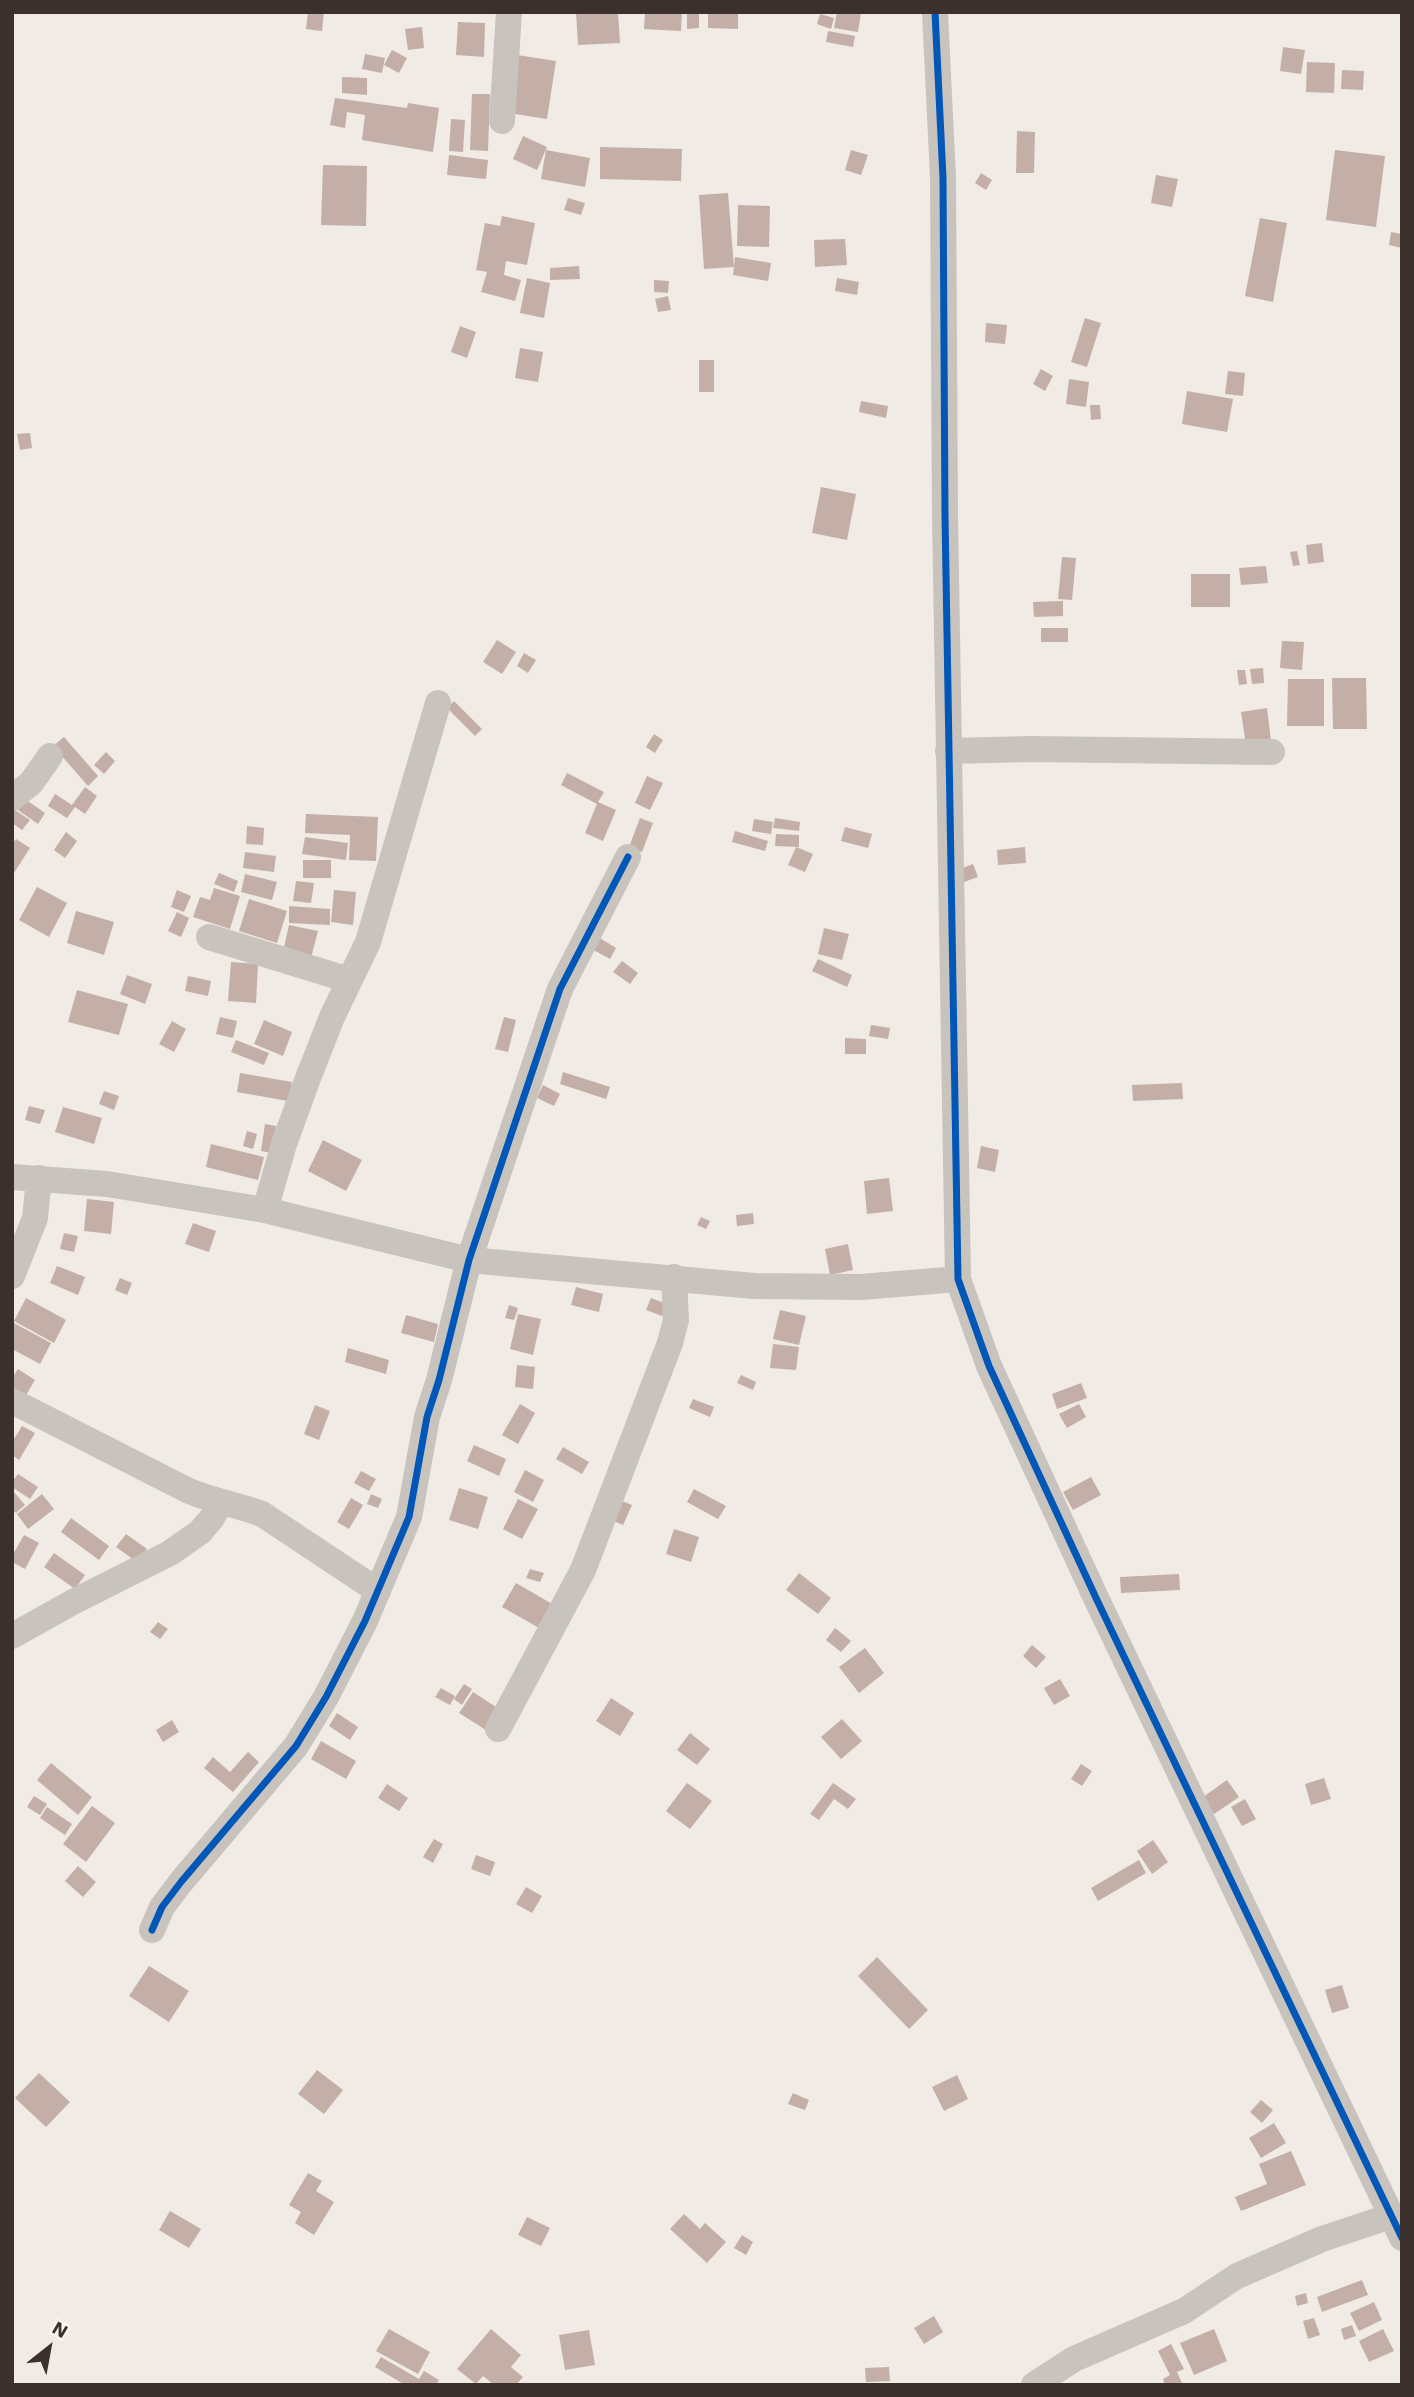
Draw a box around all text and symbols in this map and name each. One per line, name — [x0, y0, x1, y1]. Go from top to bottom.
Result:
north arrow — [14, 2313, 84, 2383]
text: N — [48, 2316, 72, 2343]

